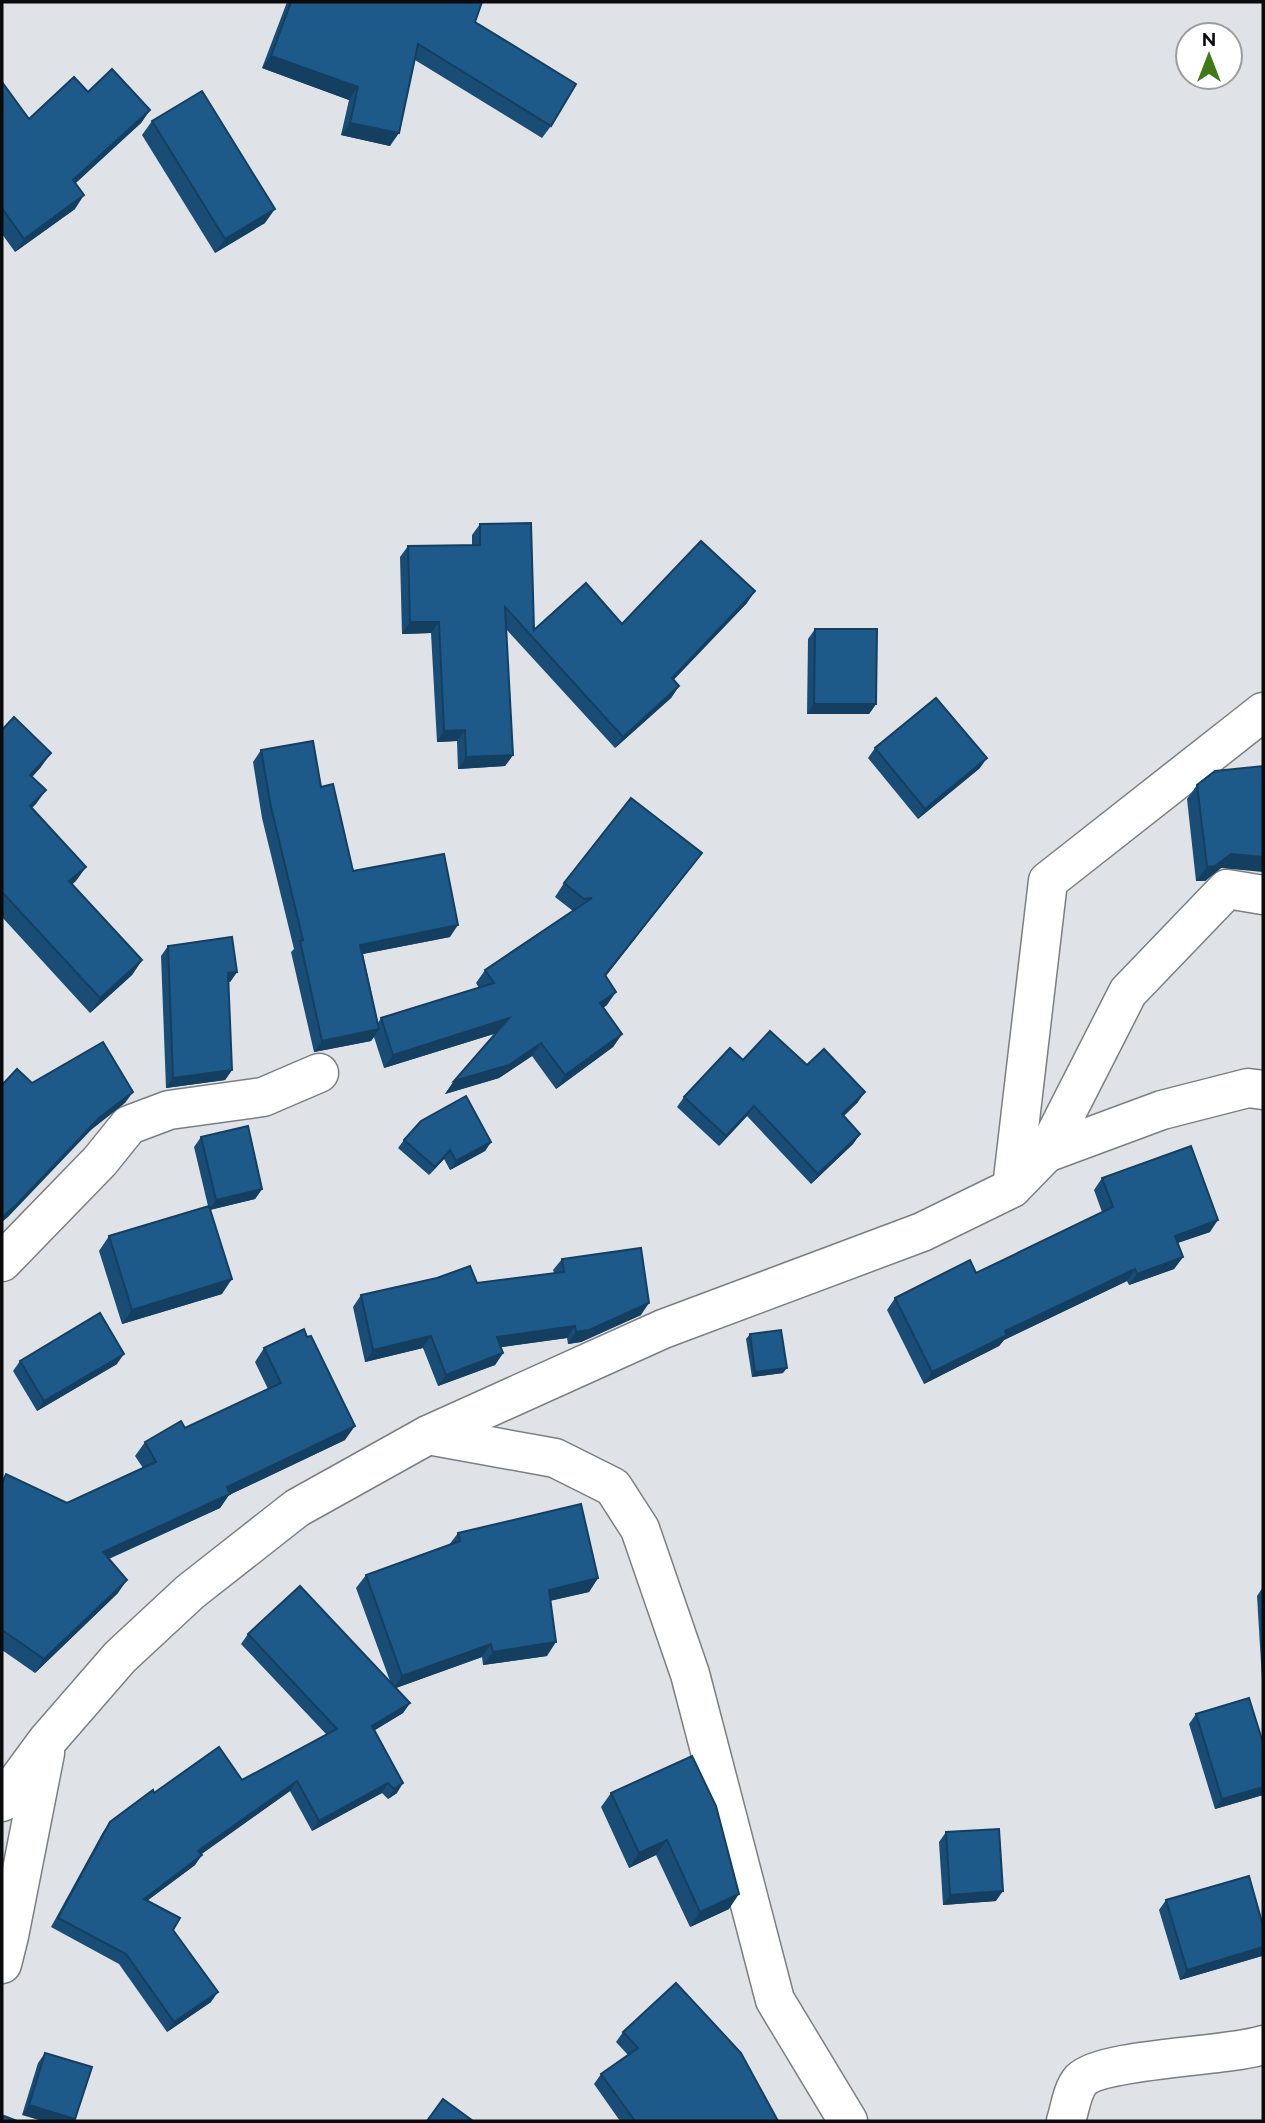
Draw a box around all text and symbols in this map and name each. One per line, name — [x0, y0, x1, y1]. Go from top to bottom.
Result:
north arrow — [1174, 21, 1244, 91]
text: N — [1202, 28, 1216, 50]

